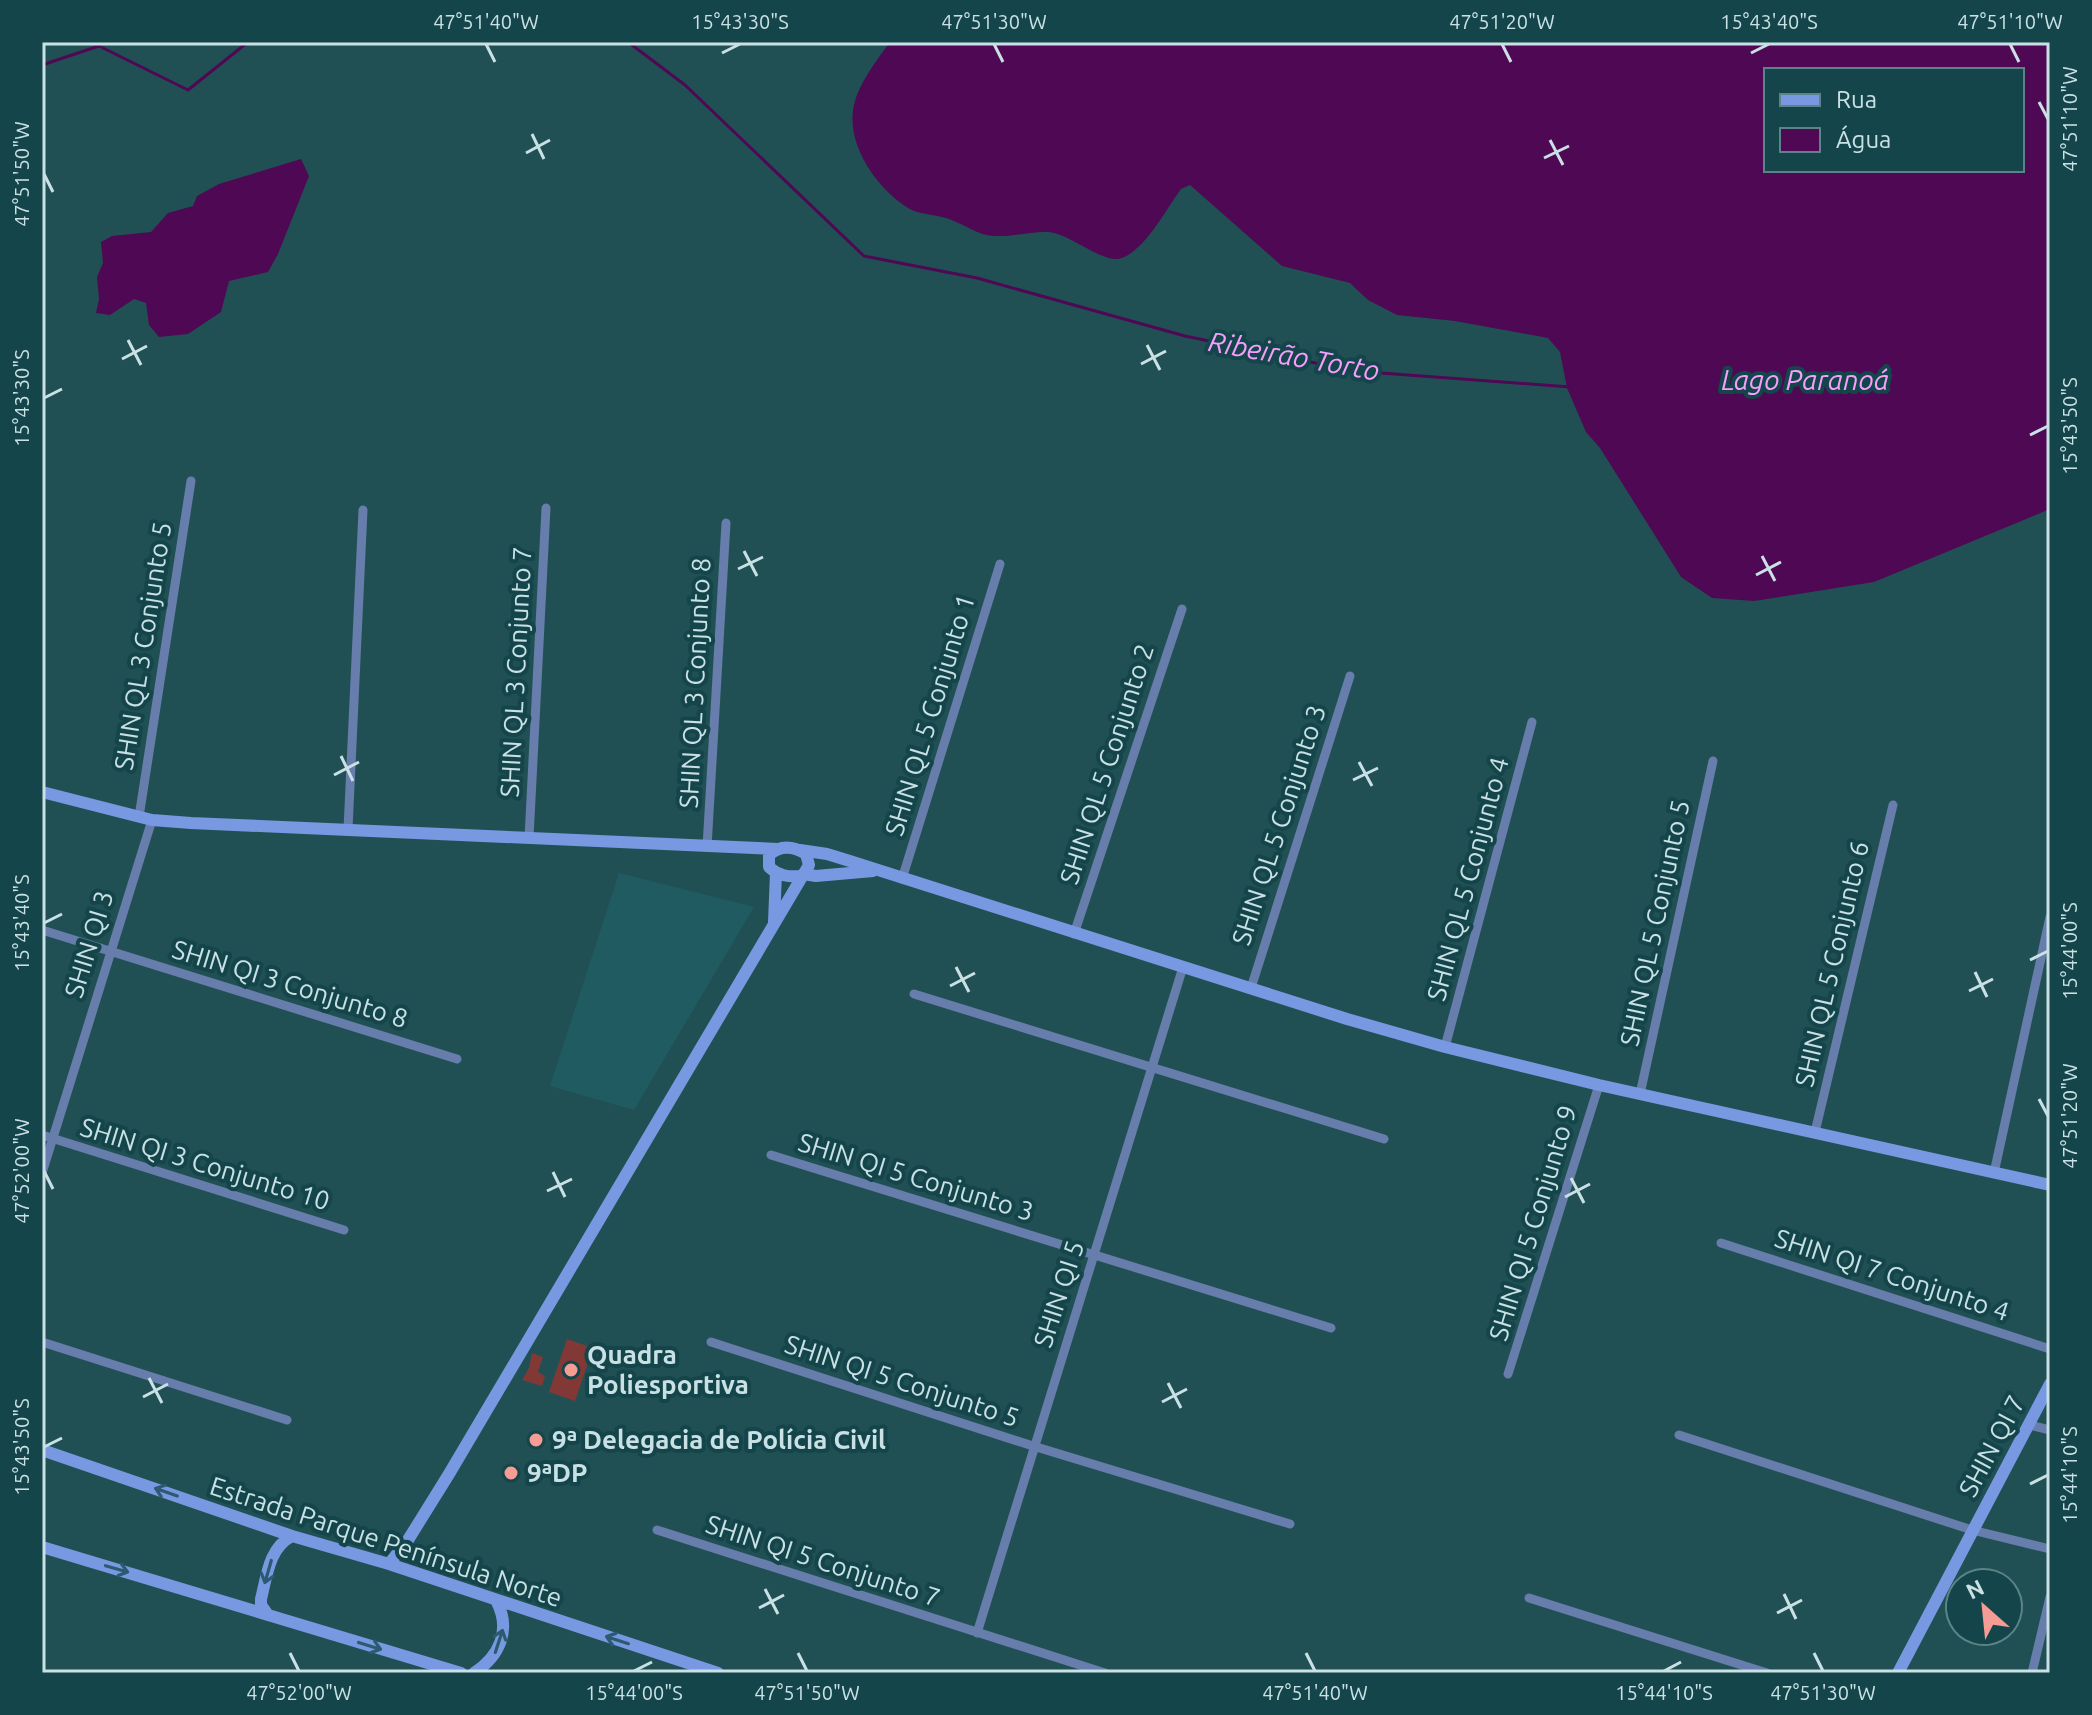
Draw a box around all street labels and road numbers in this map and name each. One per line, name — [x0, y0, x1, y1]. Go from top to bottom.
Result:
street label: SHIN QL 3 Conjunto 5 — [109, 520, 176, 772]
street label: SHIN QL 3 Conjunto 7 — [494, 546, 537, 798]
street label: SHIN QL 3 Conjunto 8 — [673, 557, 716, 809]
street label: SHIN QL 5 Conjunto 1 — [879, 591, 980, 839]
street label: SHIN QL 5 Conjunto 2 — [1054, 640, 1159, 888]
street label: SHIN QL 5 Conjunto 3 — [1226, 701, 1331, 949]
street label: SHIN QL 5 Conjunto 4 — [1421, 754, 1514, 1004]
street label: SHIN QL 5 Conjunto 5 — [1614, 797, 1695, 1049]
street label: SHIN QL 5 Conjunto 6 — [1789, 838, 1874, 1089]
street label: SHIN QI 3 — [59, 887, 119, 1001]
street label: SHIN QI 3 Conjunto 8 — [169, 934, 411, 1033]
street label: SHIN QI 5 Conjunto 9 — [1483, 1102, 1582, 1344]
street label: SHIN QI 3 Conjunto 10 — [77, 1112, 333, 1215]
street label: SHIN QI 5 Conjunto 3 — [795, 1127, 1037, 1226]
street label: SHIN QI 7 Conjunto 4 — [1772, 1223, 2013, 1326]
street label: SHIN QI 5 — [1028, 1237, 1089, 1351]
street label: SHIN QI 5 Conjunto 5 — [782, 1329, 1023, 1432]
street label: SHIN QI 7 — [1953, 1390, 2030, 1501]
street label: Estrada Parque Península Norte — [206, 1471, 566, 1612]
street label: SHIN QI 5 Conjunto 7 — [703, 1509, 944, 1612]

